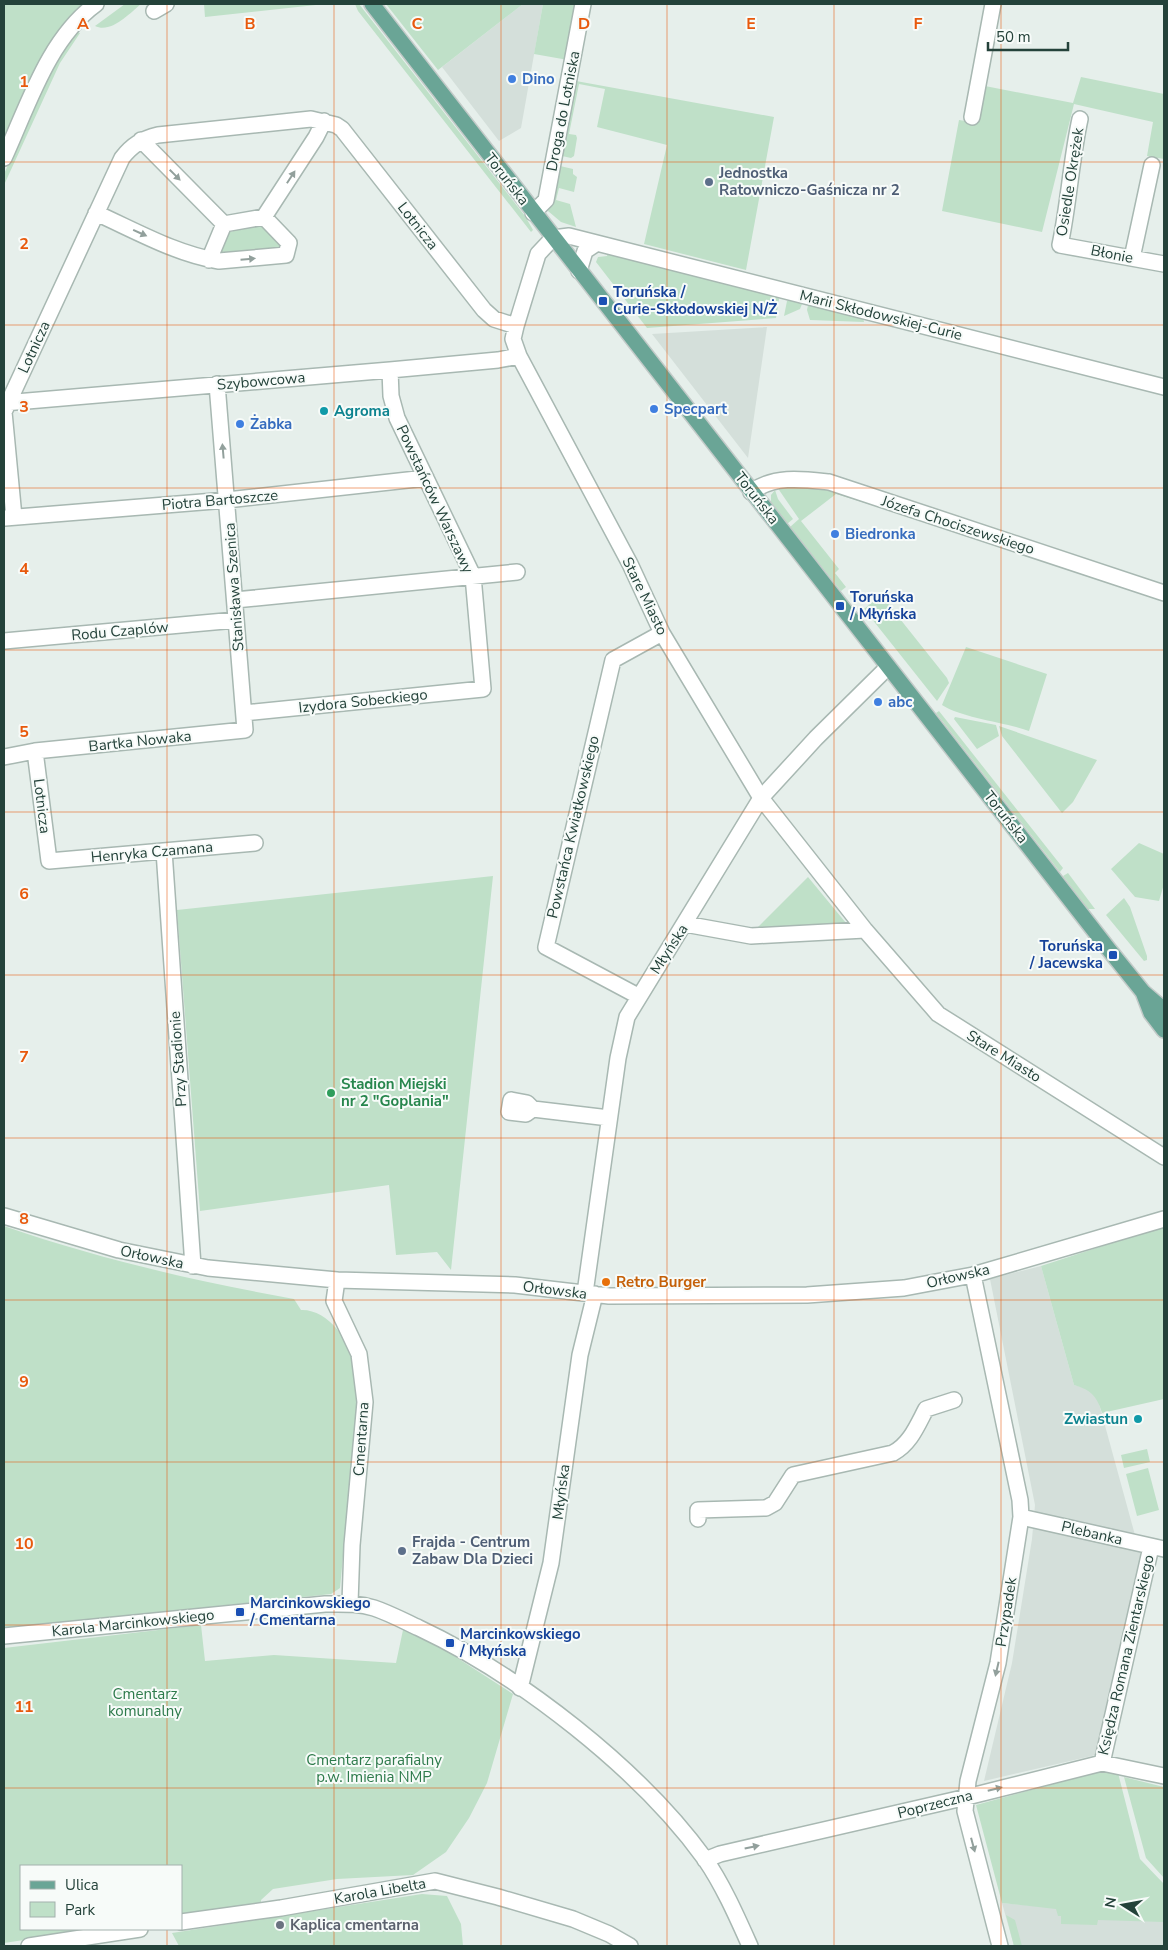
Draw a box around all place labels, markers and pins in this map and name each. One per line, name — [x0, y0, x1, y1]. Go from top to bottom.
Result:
place label: Dino — [522, 69, 555, 89]
marker: Dino — [506, 73, 518, 85]
place label: Jednostka Ratowniczo-Gaśnicza nr 2 — [718, 163, 900, 200]
marker: Jednostka Ratowniczo-Gaśnicza nr 2 — [703, 176, 715, 188]
place label: Toruńska / Curie-Skłodowskiej N/Ż — [613, 282, 777, 319]
marker: Toruńska / Curie-Skłodowskiej N/Ż — [597, 295, 609, 307]
place label: Specpart — [664, 399, 727, 419]
place label: Agroma — [334, 401, 390, 421]
marker: Specpart — [648, 403, 660, 415]
marker: Agroma — [318, 405, 330, 417]
place label: Żabka — [250, 414, 292, 434]
marker: Żabka — [234, 418, 246, 430]
place label: Biedronka — [845, 524, 916, 544]
marker: Biedronka — [829, 528, 841, 540]
place label: Toruńska / Młyńska — [849, 587, 917, 624]
marker: Toruńska / Młyńska — [834, 600, 846, 612]
place label: abc — [888, 692, 912, 712]
marker: abc — [872, 696, 884, 708]
place label: Toruńska / Jacewska — [1029, 936, 1103, 973]
marker: Toruńska / Jacewska — [1107, 949, 1119, 961]
place label: Stadion Miejski nr 2 "Goplania" — [341, 1074, 449, 1111]
marker: Stadion Miejski nr 2 "Goplania" — [325, 1087, 337, 1099]
place label: Retro Burger — [616, 1272, 706, 1292]
marker: Retro Burger — [600, 1276, 612, 1288]
place label: Zwiastun — [1064, 1409, 1128, 1429]
marker: Zwiastun — [1132, 1413, 1144, 1425]
place label: Frajda - Centrum Zabaw Dla Dzieci — [412, 1532, 533, 1569]
marker: Frajda - Centrum Zabaw Dla Dzieci — [396, 1545, 408, 1557]
place label: Marcinkowskiego / Cmentarna — [249, 1593, 371, 1630]
marker: Marcinkowskiego / Cmentarna — [234, 1606, 246, 1618]
place label: Marcinkowskiego / Młyńska — [459, 1624, 581, 1661]
marker: Marcinkowskiego / Młyńska — [444, 1637, 456, 1649]
place label: Kaplica cmentarna — [290, 1915, 419, 1935]
marker: Kaplica cmentarna — [274, 1919, 286, 1931]

